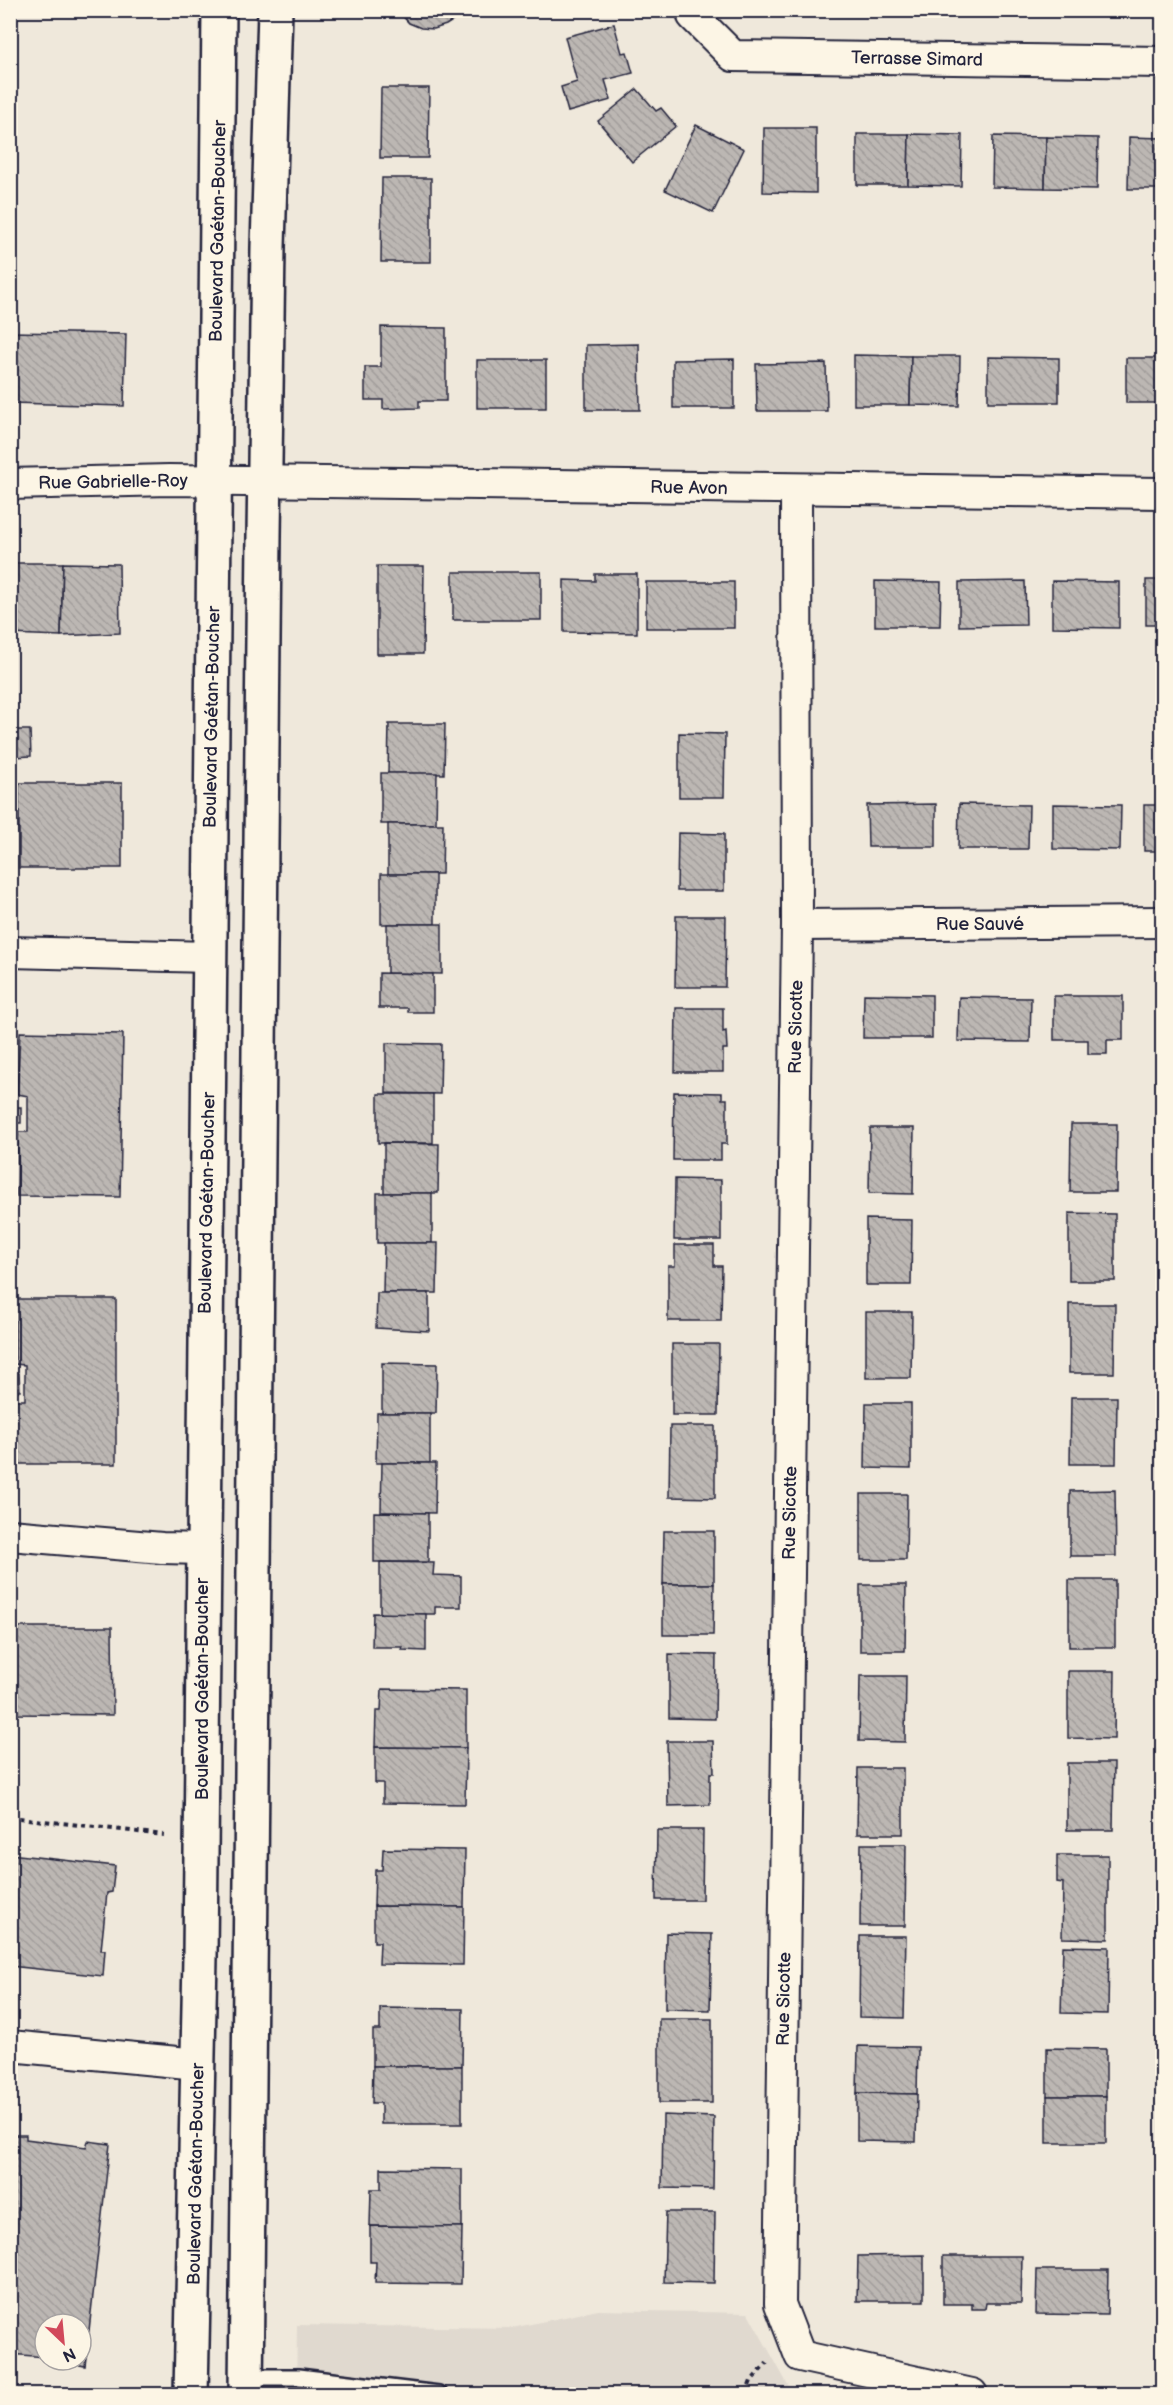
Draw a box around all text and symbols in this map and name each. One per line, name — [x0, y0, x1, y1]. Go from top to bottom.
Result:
street label: Terrasse Simard — [851, 47, 983, 71]
street label: Boulevard Gaétan-Boucher — [206, 119, 230, 342]
street label: Rue Gabrielle-Roy — [38, 470, 189, 494]
street label: Rue Avon — [650, 477, 728, 499]
street label: Boulevard Gaétan-Boucher — [200, 605, 224, 828]
street label: Rue Sauvé — [936, 914, 1024, 935]
street label: Rue Sicotte — [785, 980, 807, 1074]
street label: Boulevard Gaétan-Boucher — [195, 1091, 219, 1314]
street label: Rue Sicotte — [779, 1466, 801, 1560]
street label: Boulevard Gaétan-Boucher — [192, 1577, 213, 1800]
street label: Rue Sicotte — [773, 1952, 795, 2046]
street label: Boulevard Gaétan-Boucher — [184, 2062, 208, 2285]
north arrow — [33, 2312, 93, 2372]
text: N — [59, 2343, 78, 2365]

